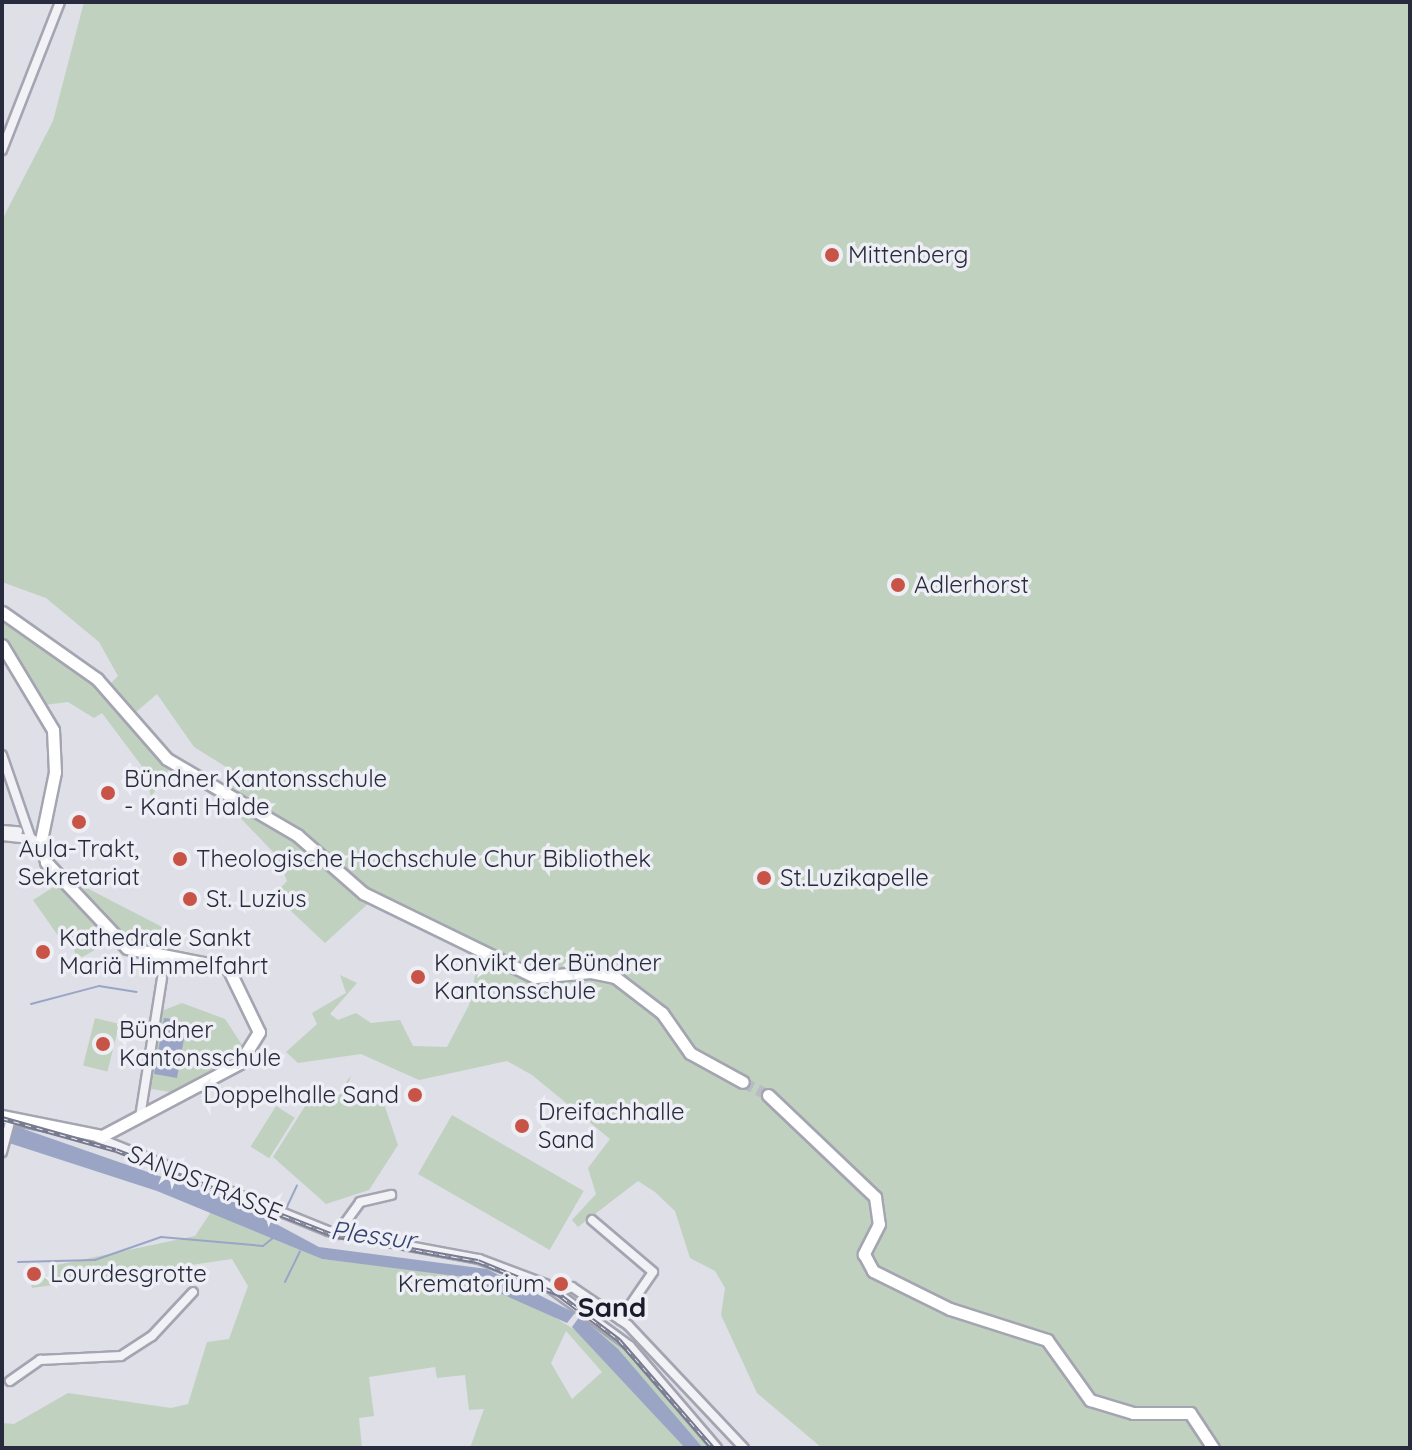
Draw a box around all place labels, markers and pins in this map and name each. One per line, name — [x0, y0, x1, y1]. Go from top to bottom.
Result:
place label: Mittenberg — [848, 241, 969, 269]
marker: Mittenberg — [823, 246, 841, 264]
place label: Adlerhorst — [914, 571, 1029, 599]
marker: Adlerhorst — [889, 576, 907, 594]
place label: Bündner Kantonsschule - Kanti Halde — [124, 765, 387, 821]
marker: Bündner Kantonsschule - Kanti Halde — [99, 784, 117, 802]
marker: Aula-Trakt, Sekretariat — [70, 813, 88, 831]
place label: Aula-Trakt, Sekretariat — [18, 835, 140, 891]
place label: Theologische Hochschule Chur Bibliothek — [196, 845, 651, 873]
marker: Theologische Hochschule Chur Bibliothek — [171, 850, 189, 868]
place label: St.Luzikapelle — [780, 864, 929, 892]
marker: St.Luzikapelle — [755, 869, 773, 887]
place label: St. Luzius — [206, 885, 306, 913]
marker: St. Luzius — [181, 890, 199, 908]
place label: Kathedrale Sankt Mariä Himmelfahrt — [59, 924, 268, 980]
marker: Kathedrale Sankt Mariä Himmelfahrt — [34, 943, 52, 961]
place label: Konvikt der Bündner Kantonsschule — [434, 949, 662, 1005]
marker: Konvikt der Bündner Kantonsschule — [409, 968, 427, 986]
place label: Bündner Kantonsschule — [119, 1016, 281, 1072]
marker: Bündner Kantonsschule — [94, 1035, 112, 1053]
place label: Doppelhalle Sand — [203, 1081, 399, 1109]
marker: Doppelhalle Sand — [406, 1086, 424, 1104]
place label: Dreifachhalle Sand — [538, 1098, 684, 1154]
marker: Dreifachhalle Sand — [513, 1117, 531, 1135]
place label: Lourdesgrotte — [50, 1260, 207, 1288]
marker: Lourdesgrotte — [25, 1265, 43, 1283]
place label: Krematorium — [398, 1270, 545, 1298]
marker: Krematorium — [552, 1275, 570, 1293]

